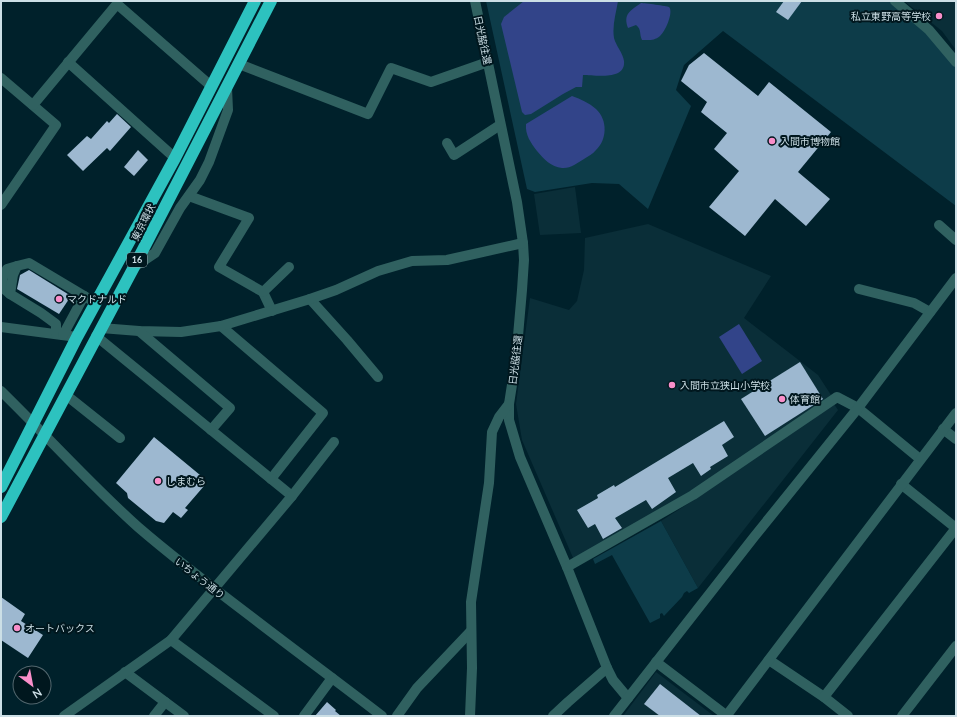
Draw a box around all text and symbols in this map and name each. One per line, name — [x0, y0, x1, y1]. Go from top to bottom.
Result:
place label: 私立東野高等学校 — [851, 10, 931, 22]
marker: 私立東野高等学校 — [934, 11, 944, 21]
street label: 日光脇往還 — [472, 14, 494, 66]
place label: 入間市博物館 — [780, 135, 840, 147]
marker: 入間市博物館 — [767, 136, 777, 146]
street label: 東京環状 — [129, 201, 157, 243]
road number: 16 — [127, 253, 147, 267]
place label: マクドナルド — [67, 293, 127, 305]
marker: マクドナルド — [54, 294, 64, 304]
street label: 日光脇往還 — [506, 334, 524, 386]
place label: 入間市立狭山小学校 — [680, 379, 770, 391]
marker: 入間市立狭山小学校 — [667, 380, 677, 390]
place label: 体育館 — [790, 393, 820, 405]
marker: 体育館 — [777, 394, 787, 404]
place label: しまむら — [166, 475, 206, 487]
marker: しまむら — [153, 476, 163, 486]
street label: いちょう通り — [173, 555, 227, 601]
place label: オートバックス — [25, 622, 95, 634]
marker: オートバックス — [12, 623, 22, 633]
north arrow — [12, 665, 52, 705]
text: N — [31, 686, 45, 702]

